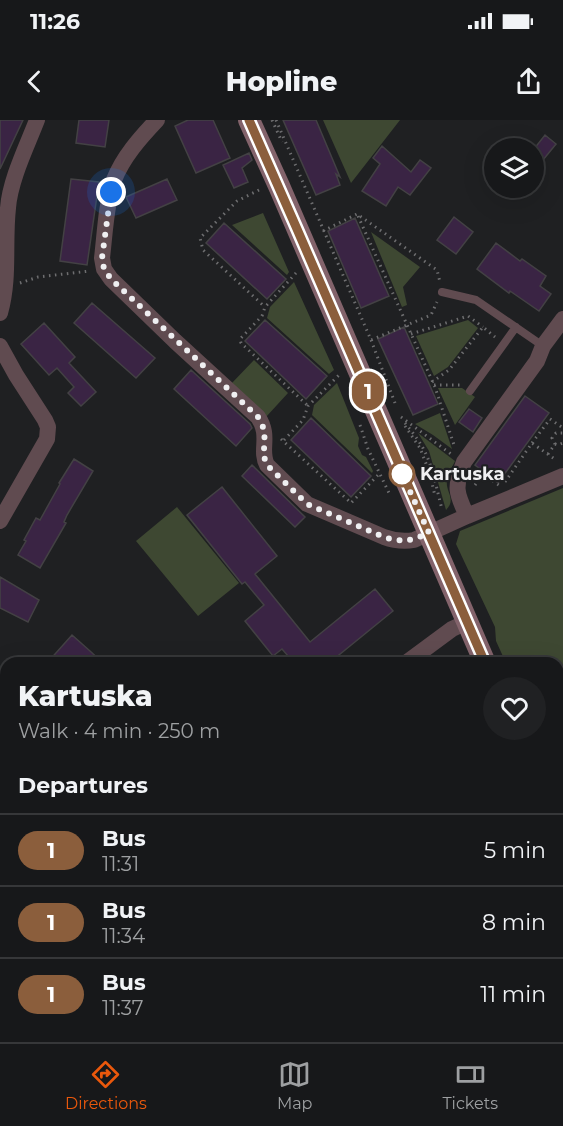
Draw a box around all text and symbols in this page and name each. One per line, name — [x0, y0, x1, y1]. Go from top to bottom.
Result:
text: 11:26 — [30, 8, 80, 35]
icon: back — [18, 65, 51, 98]
text: Hopline — [226, 65, 337, 98]
icon: share — [512, 65, 545, 98]
map controls — [484, 138, 544, 198]
button: layers — [484, 138, 544, 198]
your location — [96, 177, 126, 207]
line badge: 1 — [348, 372, 388, 410]
text: 1 — [364, 379, 372, 404]
marker: Kartuska — [389, 461, 415, 487]
place label: Kartuska — [420, 463, 505, 485]
button: heart — [483, 677, 546, 740]
text: Kartuska — [18, 679, 153, 713]
text: Walk · 4 min · 250 m — [18, 719, 220, 743]
text: Departures — [18, 772, 148, 799]
text: Bus — [102, 825, 146, 852]
text: 5 min — [484, 837, 546, 864]
text: 1 — [47, 838, 55, 863]
text: 11:31 — [102, 852, 139, 876]
text: Bus — [102, 897, 146, 924]
text: 8 min — [482, 909, 546, 936]
text: 1 — [47, 910, 55, 935]
text: 11:34 — [102, 924, 145, 948]
text: Bus — [102, 969, 146, 996]
text: 11 min — [480, 981, 546, 1008]
text: 1 — [47, 982, 55, 1007]
text: 11:37 — [102, 996, 144, 1020]
tab: Directions — [65, 1058, 147, 1113]
tab: Map — [277, 1058, 312, 1113]
tab: Tickets — [442, 1058, 498, 1113]

